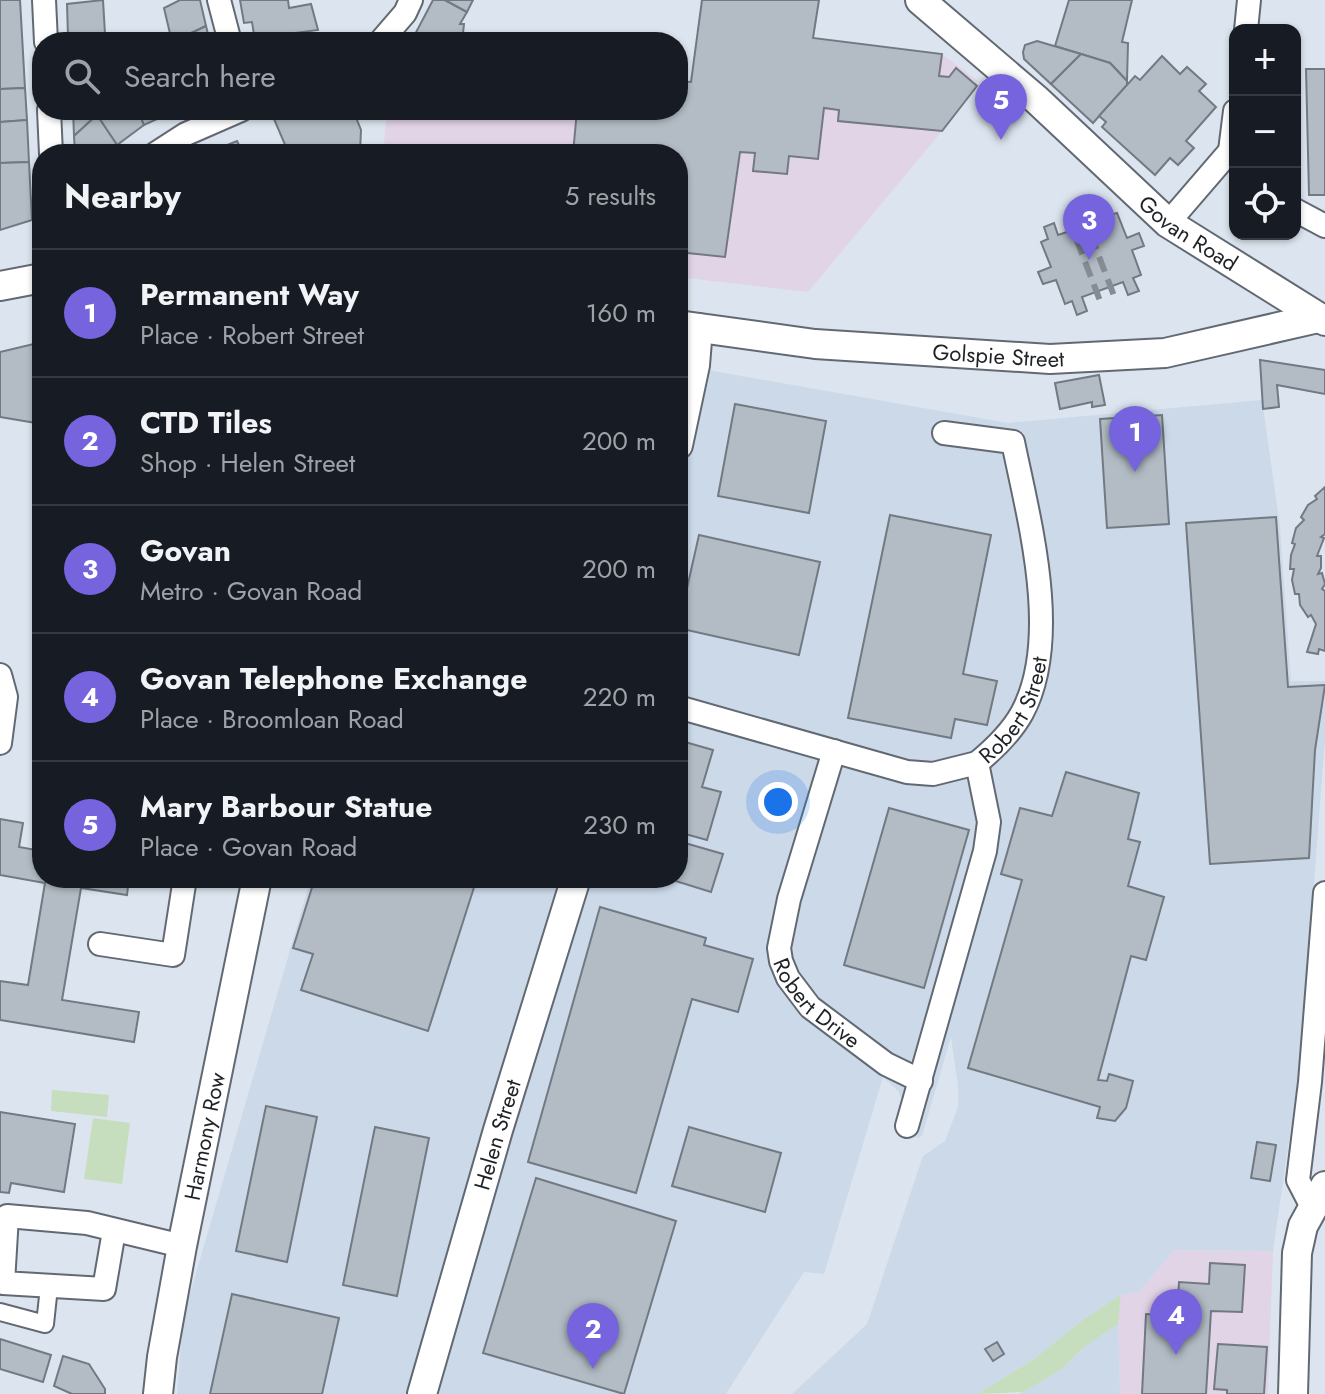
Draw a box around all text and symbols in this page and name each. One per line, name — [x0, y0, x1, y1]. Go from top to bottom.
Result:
map controls — [1229, 24, 1301, 240]
button: + — [1229, 24, 1301, 96]
search box — [32, 32, 688, 120]
icon: search — [60, 54, 104, 98]
text: Search here — [124, 55, 276, 98]
pin: 5 — [975, 74, 1027, 140]
button: − — [1229, 96, 1301, 168]
button: locate — [1229, 168, 1301, 240]
text: Nearby — [64, 172, 181, 221]
text: 5 results — [565, 177, 656, 215]
street label: Govan Road — [1132, 187, 1244, 279]
pin: 3 — [1063, 194, 1115, 260]
text: Permanent Way — [140, 273, 359, 316]
text: 1 — [83, 294, 97, 332]
text: 160 m — [586, 294, 656, 332]
text: Place · Robert Street — [140, 316, 364, 354]
street label: Golspie Street — [932, 336, 1066, 375]
text: CTD Tiles — [140, 401, 272, 444]
pin: 1 — [1109, 406, 1161, 472]
text: 2 — [81, 422, 99, 460]
text: 200 m — [582, 422, 656, 460]
text: Shop · Helen Street — [140, 444, 355, 482]
text: Govan — [140, 529, 231, 572]
text: 3 — [82, 550, 98, 588]
text: 200 m — [582, 550, 656, 588]
text: Metro · Govan Road — [140, 572, 362, 610]
street label: Robert Street — [971, 654, 1055, 771]
text: Govan Telephone Exchange — [140, 657, 527, 700]
text: 4 — [81, 678, 99, 716]
text: 220 m — [583, 678, 656, 716]
text: Place · Broomloan Road — [140, 700, 404, 738]
your location — [758, 782, 798, 822]
text: Mary Barbour Statue — [140, 785, 432, 828]
text: 5 — [82, 806, 98, 844]
text: 230 m — [583, 806, 656, 844]
text: Place · Govan Road — [140, 828, 357, 866]
street label: Robert Drive — [765, 953, 867, 1056]
street label: Harmony Row — [176, 1069, 233, 1203]
street label: Helen Street — [466, 1075, 529, 1194]
pin: 4 — [1150, 1289, 1202, 1355]
pin: 2 — [567, 1303, 619, 1369]

